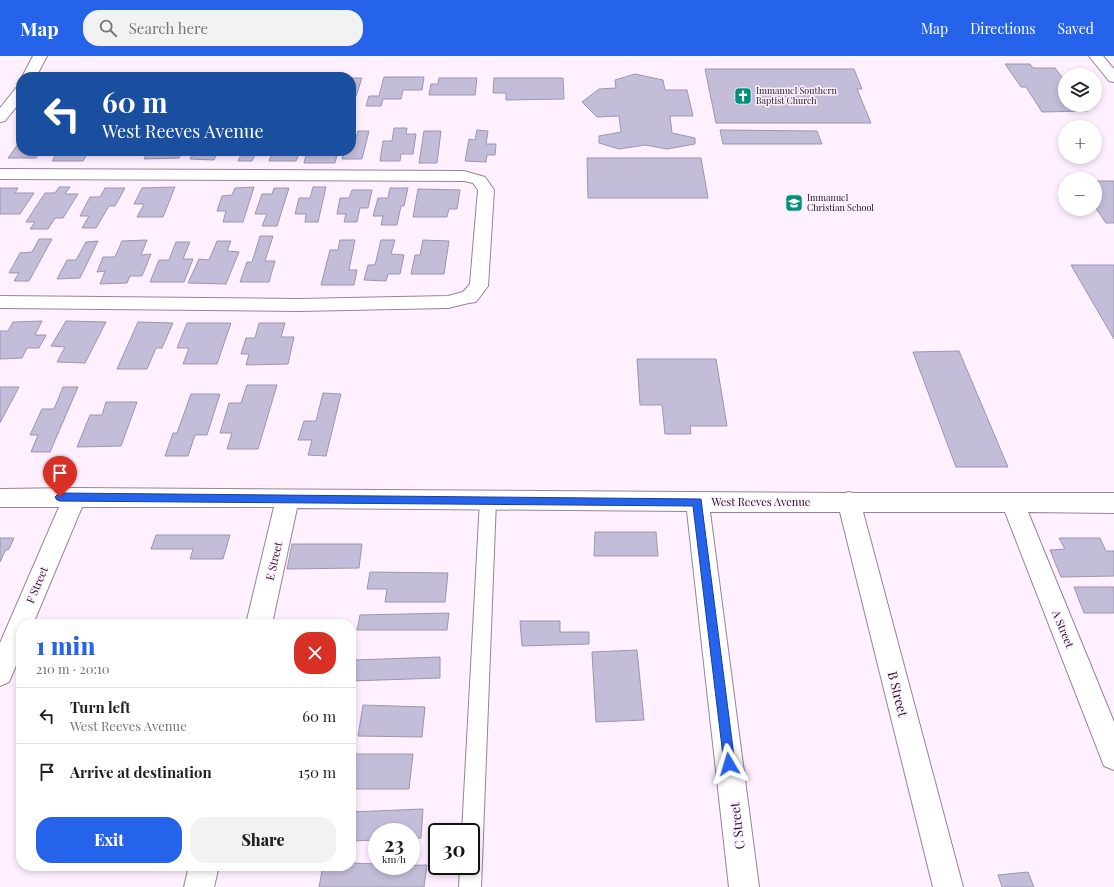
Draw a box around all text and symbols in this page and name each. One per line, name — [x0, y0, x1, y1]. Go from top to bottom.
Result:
search box — [83, 10, 363, 46]
text: Map — [20, 15, 59, 41]
icon: search — [97, 17, 119, 39]
text: Search here — [129, 18, 208, 38]
text: Map — [921, 19, 948, 38]
text: Directions — [970, 19, 1036, 38]
text: Saved — [1058, 19, 1094, 38]
map controls — [1058, 68, 1102, 216]
button: layers — [1058, 68, 1102, 112]
text: 60 m — [102, 83, 168, 120]
place label: Immanuel Southern Baptist Church — [756, 84, 838, 106]
church icon: Immanuel Southern Baptist Church — [733, 86, 753, 106]
icon: left — [36, 88, 88, 140]
text: West Reeves Avenue — [102, 119, 264, 143]
button: + — [1058, 120, 1102, 164]
button: − — [1058, 172, 1102, 216]
place label: Immanuel Christian School — [807, 191, 874, 213]
school or university icon: Immanuel Christian School — [784, 193, 804, 213]
pin — [43, 456, 77, 497]
icon: arrive — [49, 462, 71, 484]
street label: West Reeves Avenue — [711, 494, 811, 509]
street label: E Street — [262, 540, 285, 582]
street label: F Street — [22, 564, 51, 605]
street label: A Street — [1049, 607, 1078, 650]
text: 1 min — [36, 629, 95, 661]
button: close — [294, 632, 336, 674]
text: 210 m · 20:10 — [36, 660, 110, 677]
street label: B Street — [885, 669, 912, 719]
text: Turn left — [70, 697, 131, 717]
icon: left — [36, 705, 58, 727]
text: 60 m — [302, 706, 336, 726]
text: West Reeves Avenue — [70, 717, 187, 734]
position arrow — [708, 743, 750, 785]
icon: arrive — [36, 761, 58, 783]
text: Arrive at destination — [70, 762, 212, 782]
text: 150 m — [298, 762, 336, 782]
street label: C Street — [725, 801, 748, 850]
button: Exit — [36, 817, 182, 863]
button: Share — [190, 817, 336, 863]
speed limit sign: 30 — [428, 823, 480, 875]
text: 23 — [384, 830, 404, 857]
text: km/h — [382, 852, 406, 866]

